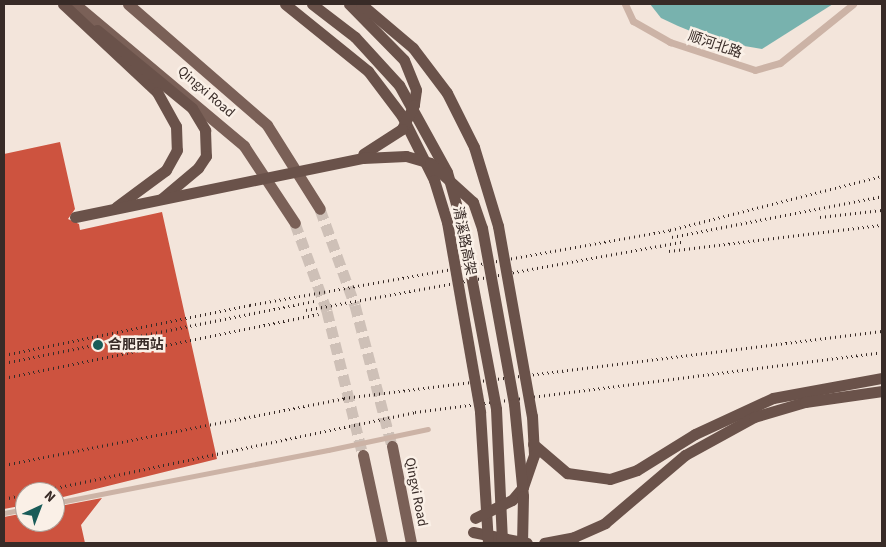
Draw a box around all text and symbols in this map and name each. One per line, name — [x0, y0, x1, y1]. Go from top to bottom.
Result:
street label: 顺河北路 — [686, 28, 744, 62]
street label: Qingxi Road — [174, 63, 238, 121]
street label: 清溪路高架 — [449, 205, 479, 277]
place label: 合肥西站 — [108, 337, 164, 353]
marker: 合肥西站 — [92, 339, 104, 351]
street label: Qingxi Road — [401, 456, 431, 528]
north arrow — [15, 482, 65, 532]
text: N — [39, 486, 60, 507]

